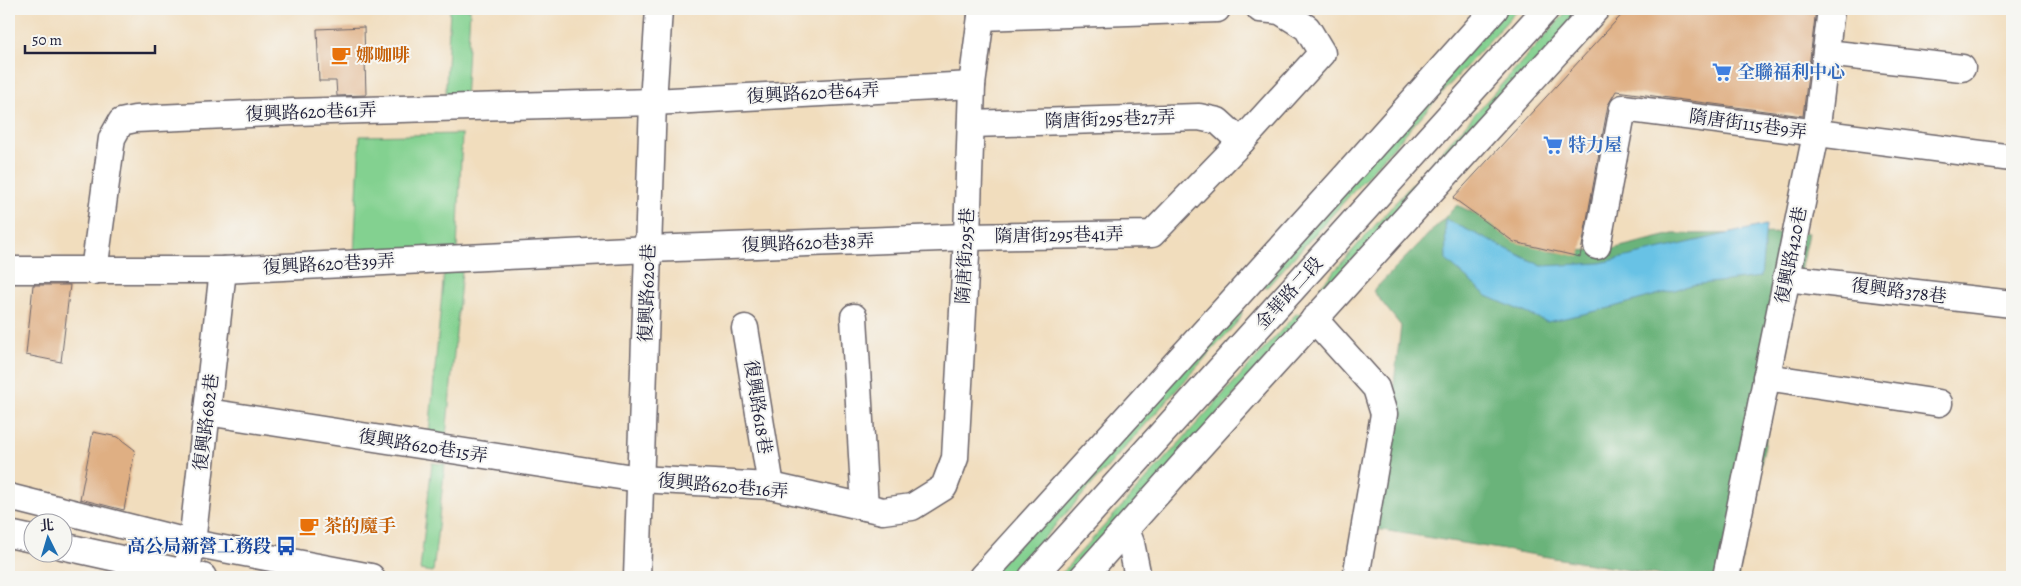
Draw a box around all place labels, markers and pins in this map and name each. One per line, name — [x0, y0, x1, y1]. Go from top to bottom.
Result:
place label: 娜咖啡 — [356, 43, 410, 67]
cafe icon: 娜咖啡 — [330, 44, 352, 66]
place label: 全聯福利中心 — [1737, 60, 1845, 84]
supermarket icon: 全聯福利中心 — [1711, 61, 1733, 83]
place label: 特力屋 — [1568, 133, 1622, 157]
supermarket icon: 特力屋 — [1542, 134, 1564, 156]
place label: 茶的魔手 — [324, 514, 396, 538]
cafe icon: 茶的魔手 — [298, 515, 320, 537]
place label: 高公局新營工務段 — [127, 534, 271, 558]
bus stop icon: 高公局新營工務段 — [275, 535, 297, 557]

